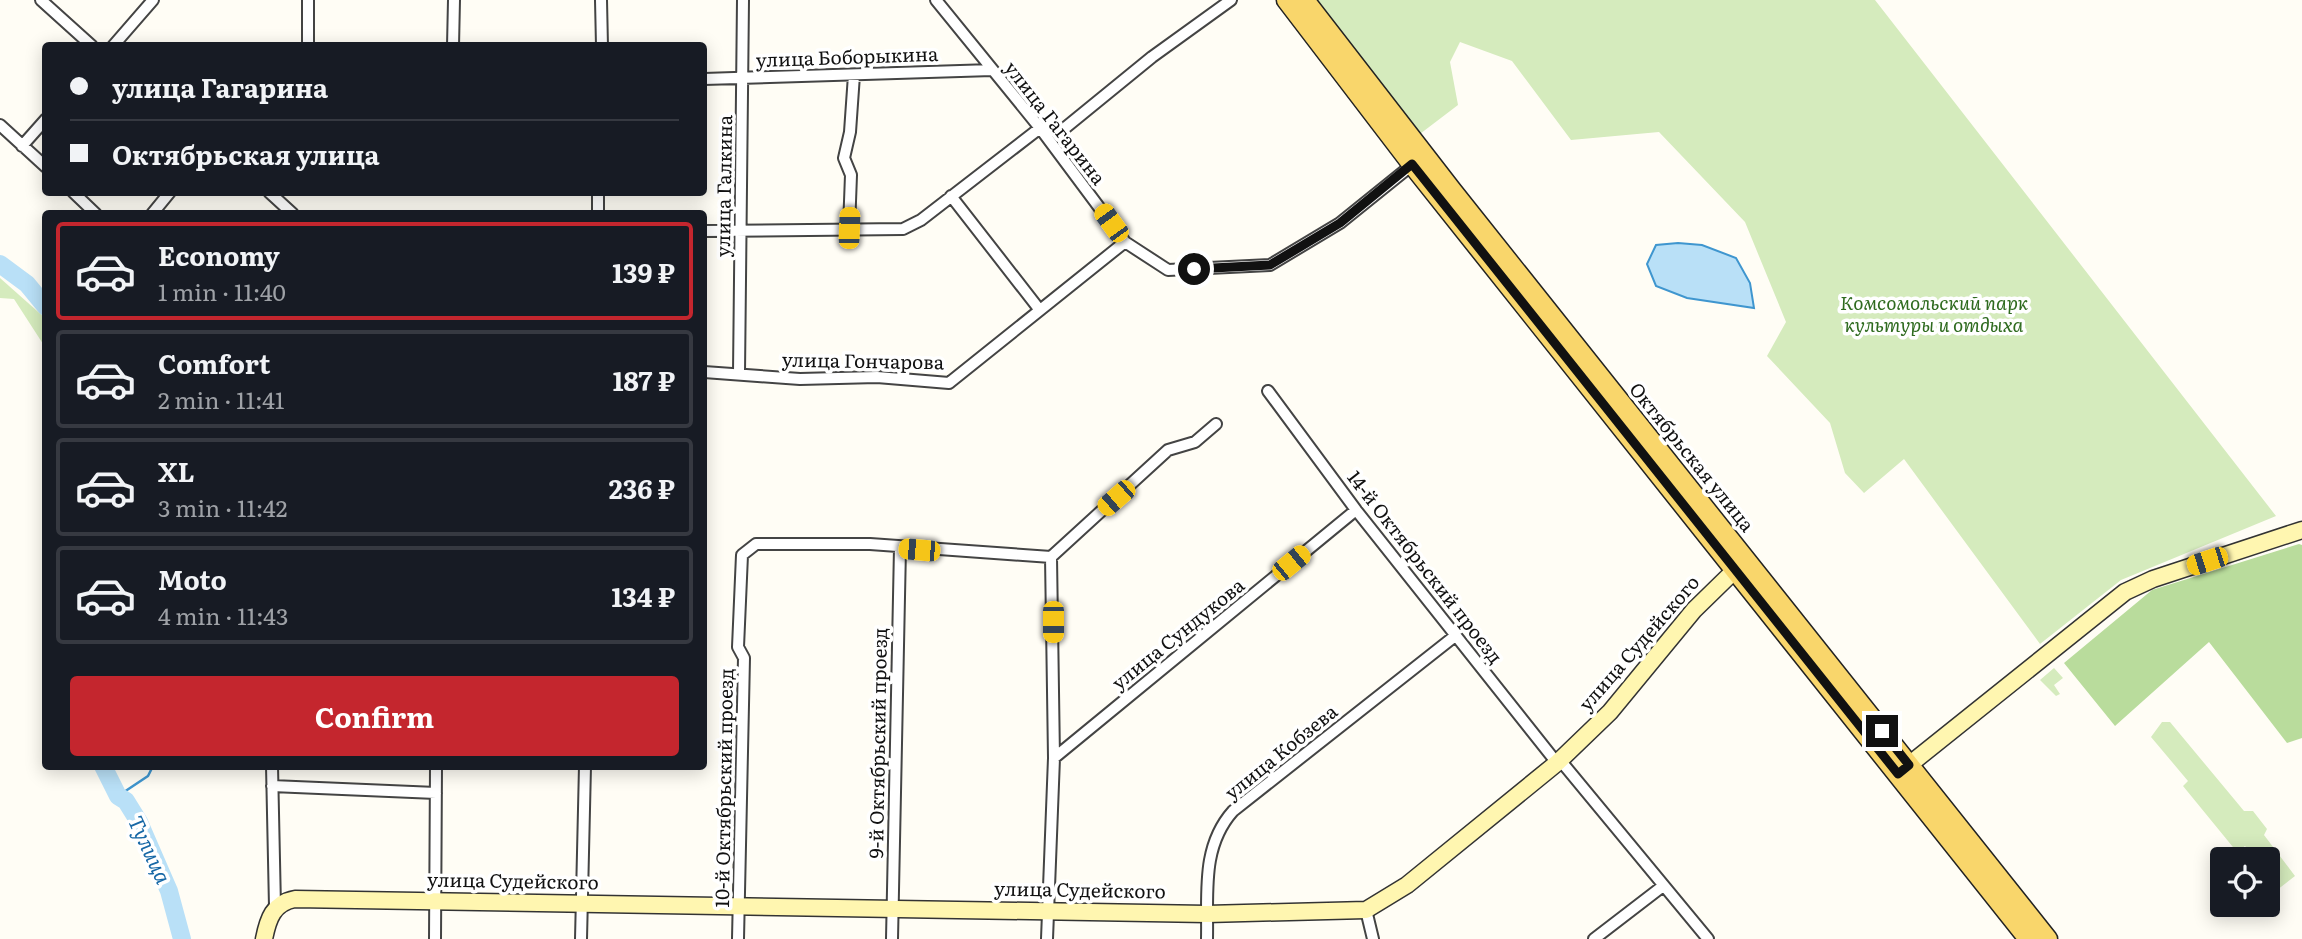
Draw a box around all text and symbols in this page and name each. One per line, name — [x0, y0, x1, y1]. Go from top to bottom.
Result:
street label: улица Боборыкина — [755, 39, 939, 73]
street label: улица Гагарина — [999, 55, 1114, 191]
text: улица Гагарина — [112, 67, 328, 106]
street label: улица Галкина — [708, 114, 738, 257]
text: Октябрьская улица — [112, 134, 380, 173]
car — [1091, 200, 1132, 246]
car — [838, 207, 861, 249]
text: Economy — [158, 235, 280, 274]
icon: car — [74, 240, 137, 303]
text: 139 ₽ — [612, 252, 675, 291]
route start — [1178, 253, 1210, 285]
text: 1 min · 11:40 — [158, 274, 286, 308]
park label: Комсомольский парк культуры и отдыха — [1840, 288, 2029, 338]
text: Comfort — [158, 343, 270, 382]
street label: улица Гончарова — [782, 345, 945, 375]
icon: car — [74, 348, 137, 411]
text: 187 ₽ — [613, 360, 675, 399]
street label: Октябрьская улица — [1624, 376, 1762, 538]
text: 2 min · 11:41 — [158, 382, 284, 416]
text: XL — [158, 451, 195, 490]
icon: car — [74, 456, 137, 519]
street label: 14-й Октябрьский проезд — [1341, 464, 1510, 669]
text: 236 ₽ — [609, 468, 675, 507]
car — [1094, 476, 1139, 520]
text: 3 min · 11:42 — [158, 490, 287, 524]
car — [898, 538, 941, 562]
car — [1269, 542, 1314, 584]
car — [2184, 545, 2231, 577]
text: Moto — [158, 559, 227, 598]
icon: car — [74, 564, 137, 627]
street label: улица Судейского — [1571, 568, 1705, 716]
street label: улица Сундукова — [1105, 570, 1250, 696]
text: 134 ₽ — [612, 576, 675, 615]
text: 4 min · 11:43 — [158, 598, 288, 632]
car — [1043, 601, 1064, 643]
street label: 9-й Октябрьский проезд — [861, 627, 893, 859]
street label: 10-й Октябрьский проезд — [707, 668, 739, 908]
button: Confirm — [70, 676, 679, 756]
street label: улица Кобзева — [1218, 696, 1343, 806]
route end — [1866, 715, 1898, 747]
water label: Тулица — [122, 810, 181, 888]
map controls — [2210, 847, 2280, 917]
button: locate — [2210, 847, 2280, 917]
street label: улица Судейского — [427, 865, 599, 895]
street label: улица Судейского — [994, 874, 1166, 904]

